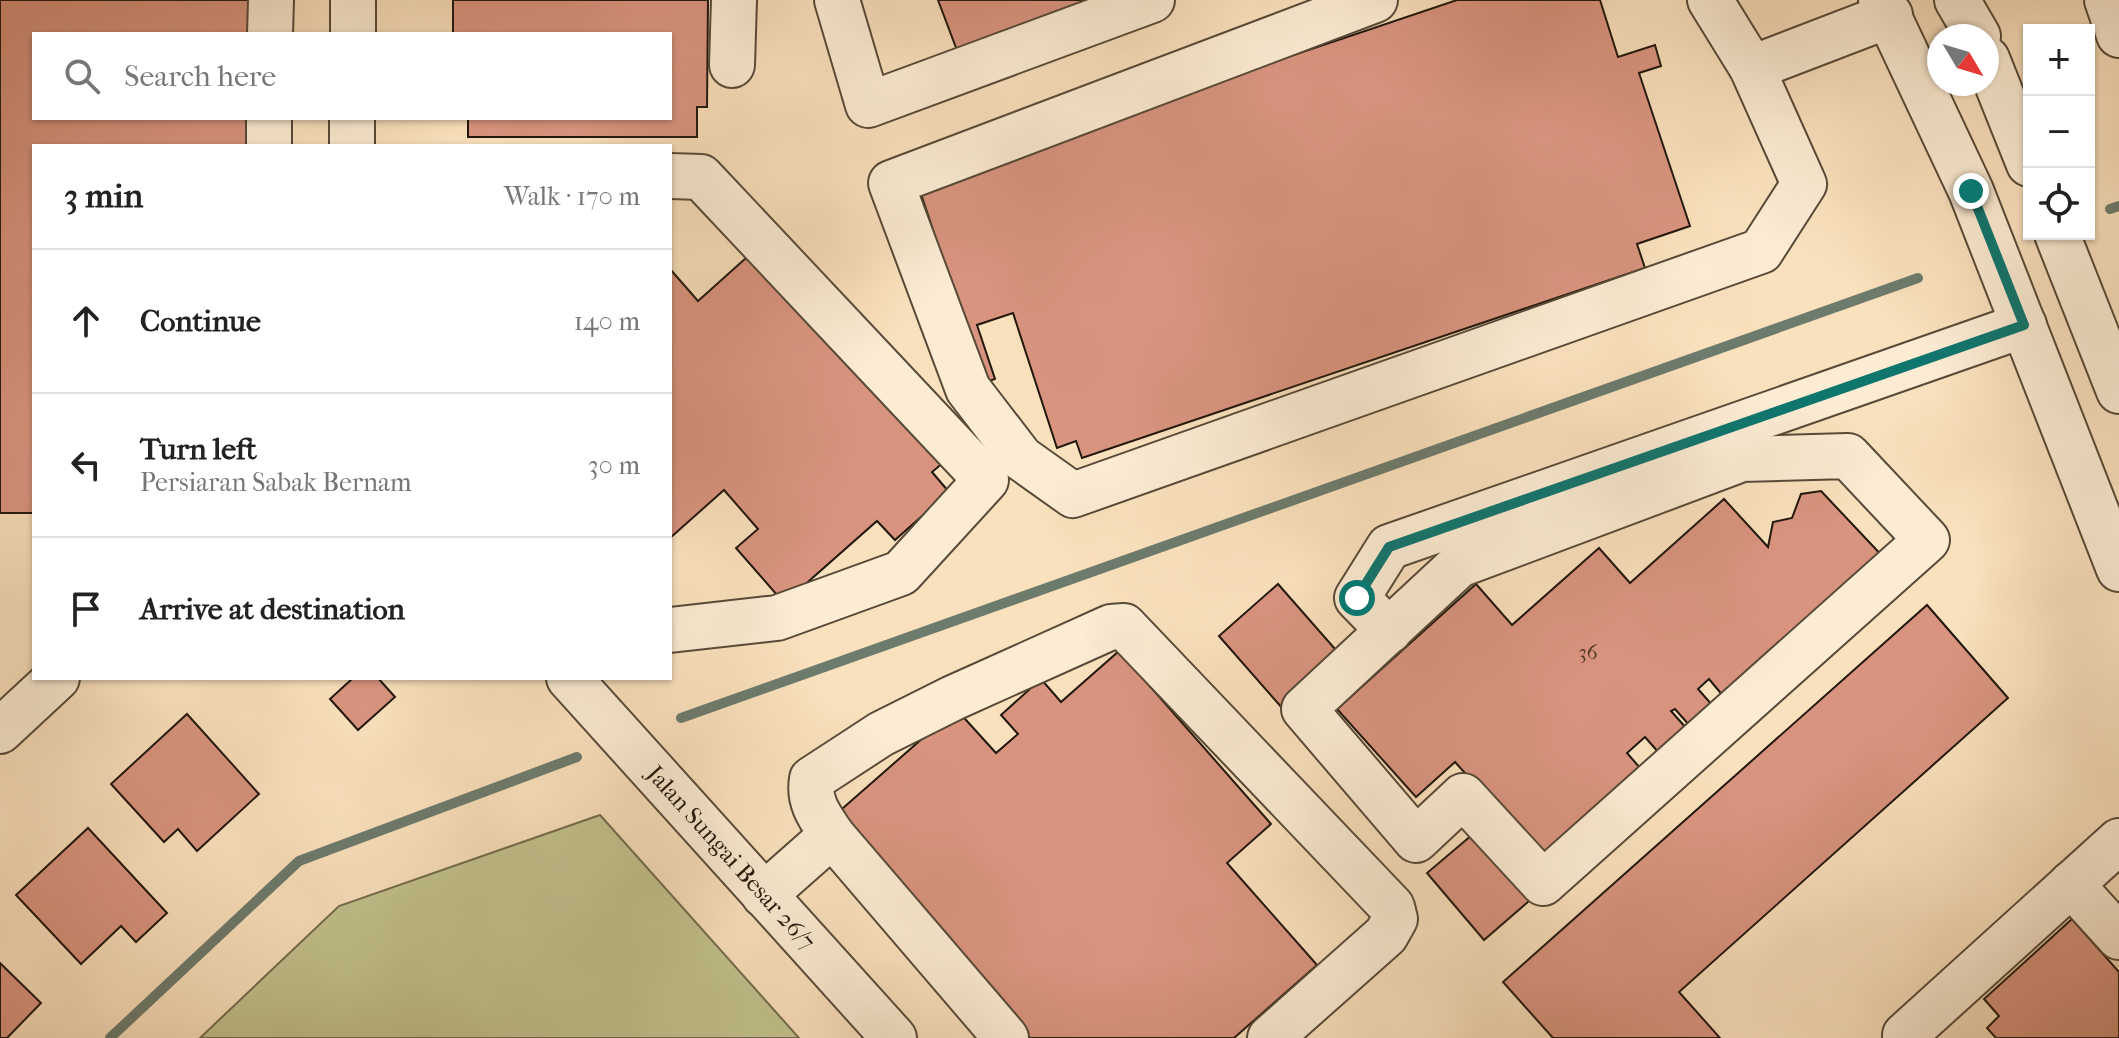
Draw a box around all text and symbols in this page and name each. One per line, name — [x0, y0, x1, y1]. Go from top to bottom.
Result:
north arrow — [1927, 24, 1999, 96]
map controls — [2023, 24, 2095, 240]
button: + — [2023, 24, 2095, 96]
search box — [32, 32, 672, 120]
icon: search — [60, 54, 104, 98]
text: Search here — [124, 59, 276, 94]
button: − — [2023, 96, 2095, 168]
button: locate — [2023, 168, 2095, 240]
route end — [1953, 173, 1989, 209]
text: 3 min — [64, 176, 143, 216]
text: Walk · 170 m — [504, 181, 640, 212]
icon: ahead — [64, 299, 108, 343]
text: Continue — [140, 304, 261, 339]
text: 140 m — [574, 306, 640, 337]
text: Turn left — [140, 432, 257, 467]
icon: left — [64, 443, 108, 487]
text: 30 m — [588, 450, 640, 481]
text: Persiaran Sabak Bernam — [140, 467, 412, 498]
route start — [1339, 580, 1375, 616]
icon: arrive — [64, 587, 108, 631]
text: Arrive at destination — [140, 592, 405, 627]
house number: 36 — [1578, 641, 1598, 664]
street label: Jalan Sungai Besar 26/7 — [640, 758, 821, 955]

